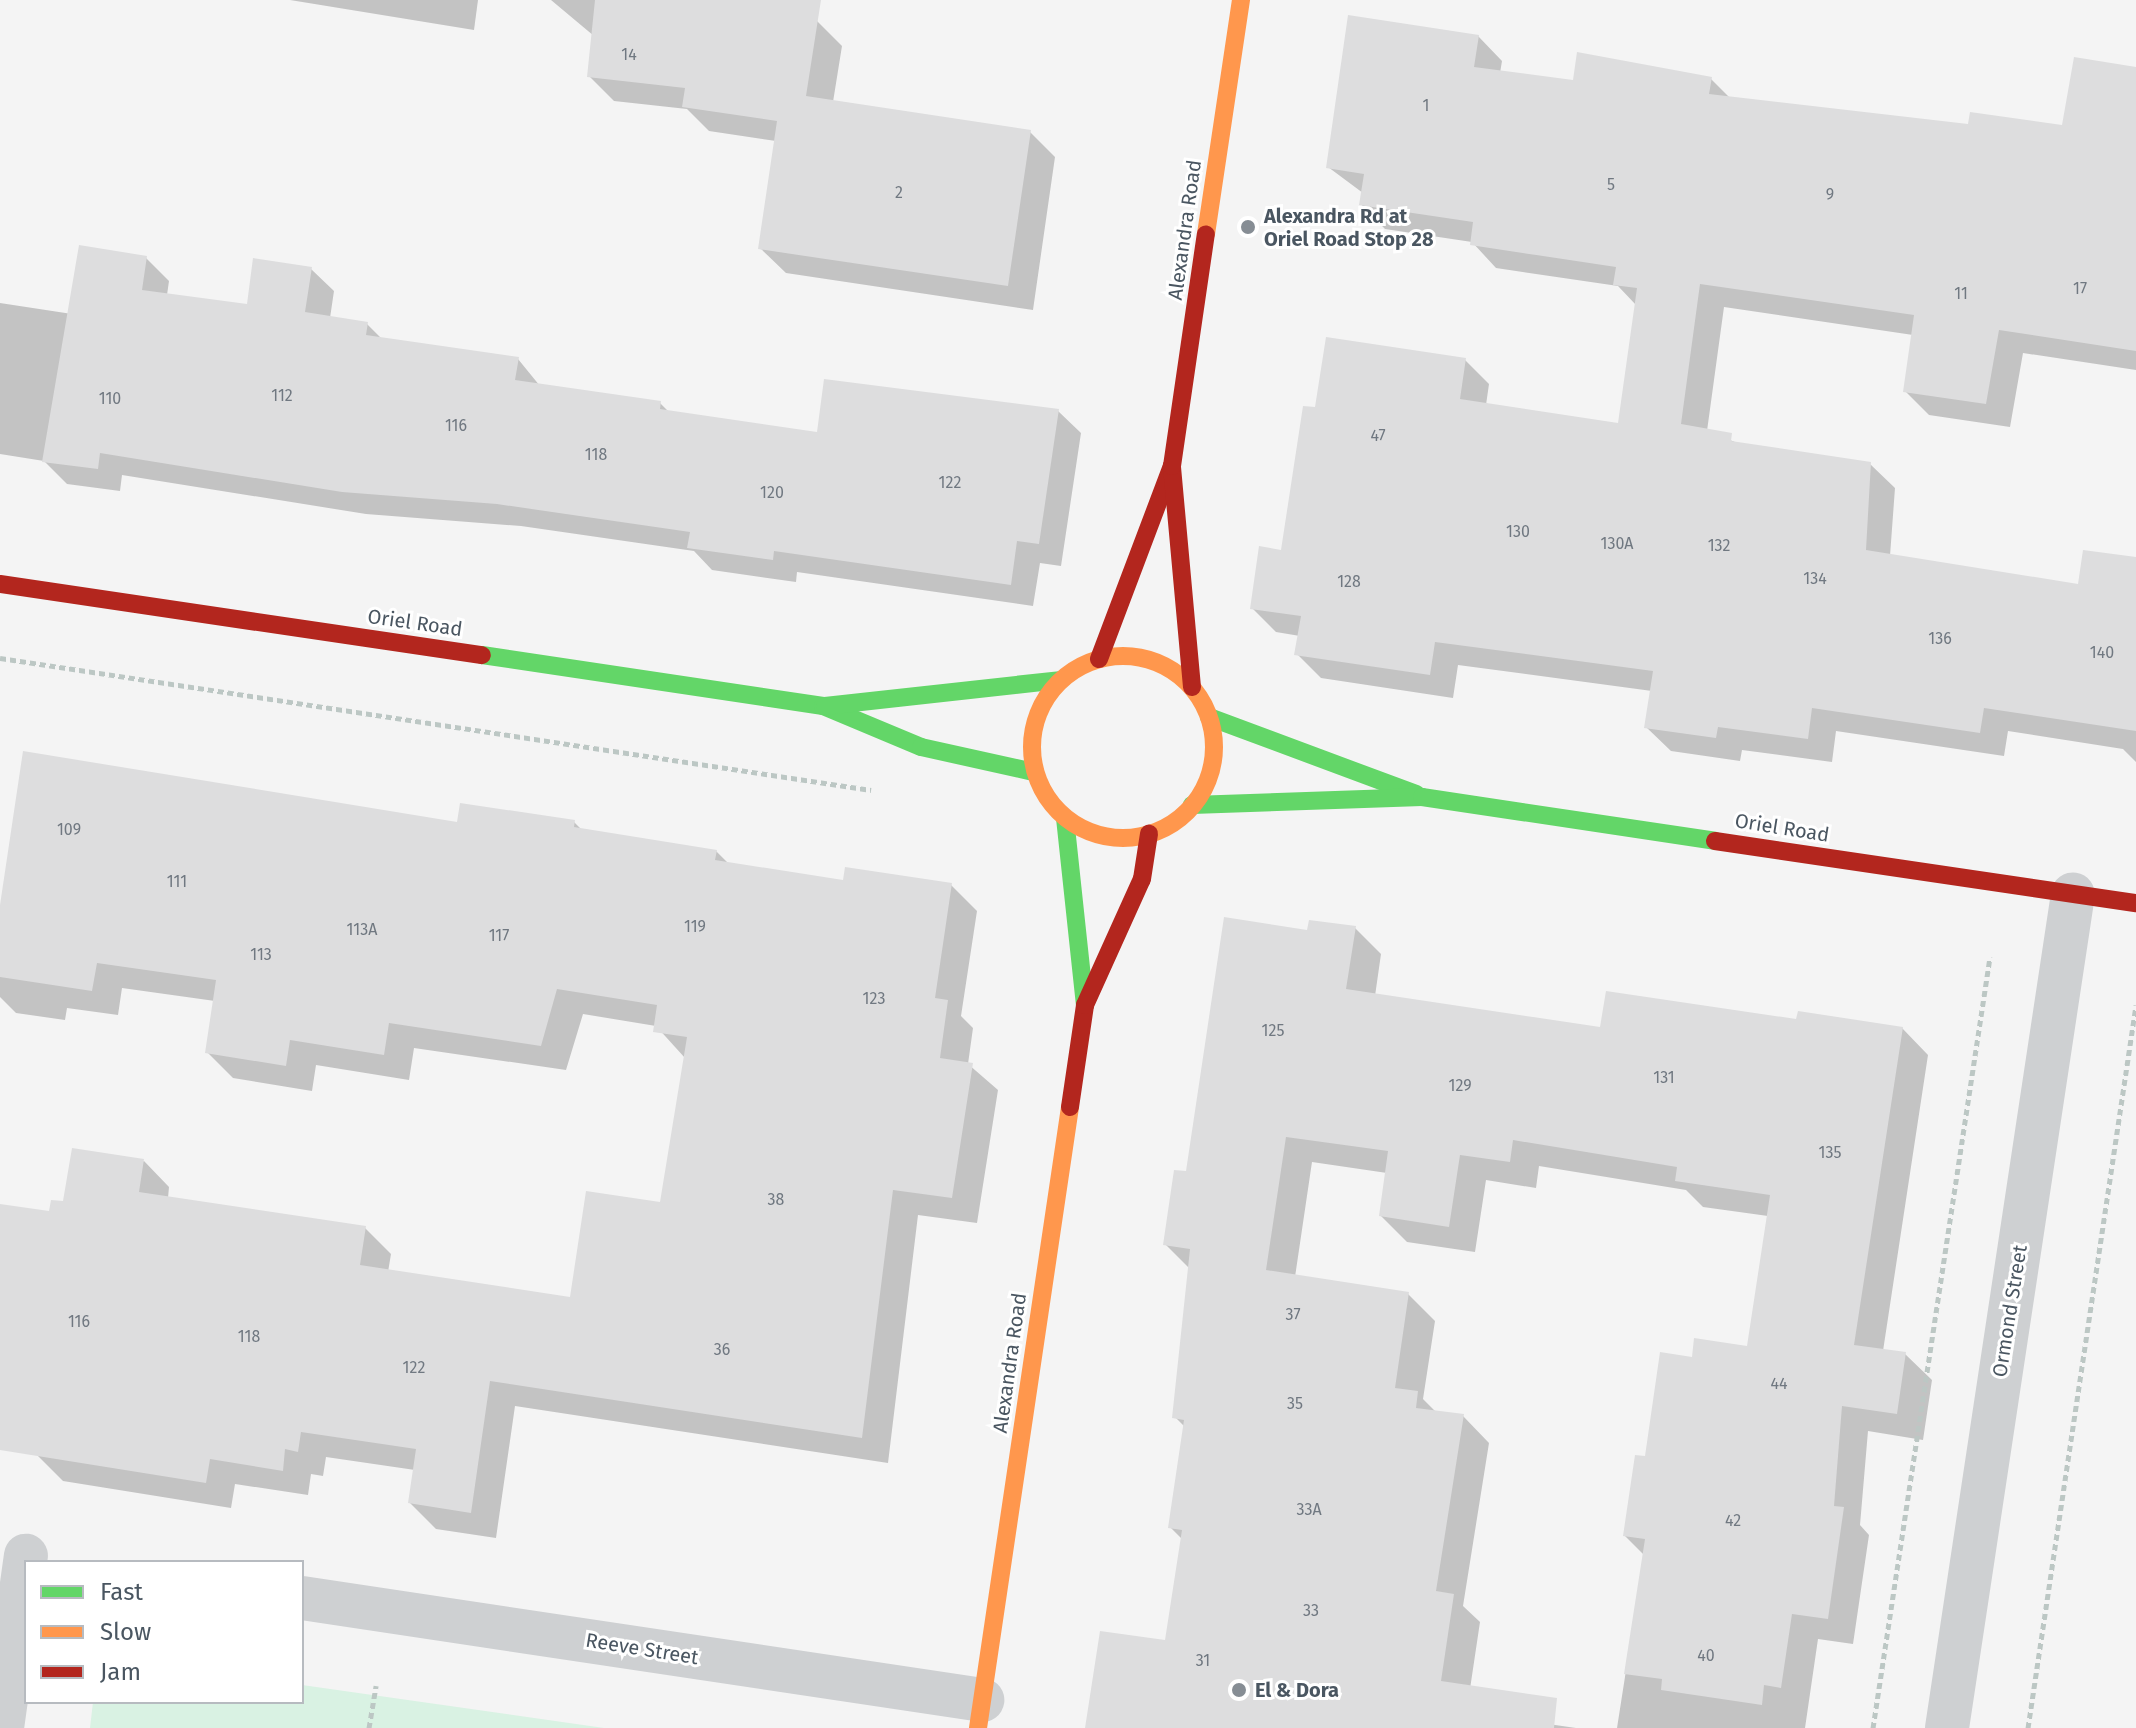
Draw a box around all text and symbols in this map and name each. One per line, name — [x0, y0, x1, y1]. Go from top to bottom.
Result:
house number: 14 — [621, 45, 637, 65]
house number: 1 — [1423, 96, 1429, 116]
street label: Alexandra Road — [1163, 158, 1207, 302]
house number: 5 — [1607, 175, 1615, 195]
house number: 2 — [895, 183, 903, 203]
house number: 9 — [1826, 185, 1834, 205]
place label: Alexandra Rd at Oriel Road Stop 28 — [1264, 204, 1434, 251]
marker: Alexandra Rd at Oriel Road Stop 28 — [1239, 218, 1257, 236]
house number: 17 — [2073, 279, 2087, 299]
house number: 11 — [1954, 284, 1968, 304]
house number: 112 — [271, 386, 293, 406]
house number: 110 — [99, 389, 121, 409]
house number: 116 — [445, 416, 467, 436]
house number: 47 — [1370, 426, 1386, 446]
house number: 118 — [585, 445, 607, 465]
house number: 122 — [939, 473, 961, 493]
house number: 120 — [760, 483, 784, 503]
house number: 130 — [1506, 522, 1530, 542]
house number: 130A — [1600, 534, 1634, 554]
house number: 132 — [1708, 536, 1730, 556]
house number: 134 — [1803, 569, 1827, 589]
house number: 128 — [1337, 572, 1361, 592]
street label: Oriel Road — [366, 604, 464, 642]
house number: 136 — [1928, 629, 1952, 649]
house number: 140 — [2090, 643, 2114, 663]
street label: Oriel Road — [1733, 809, 1831, 847]
house number: 109 — [57, 820, 81, 840]
house number: 111 — [167, 872, 187, 892]
house number: 119 — [684, 917, 706, 937]
house number: 113A — [347, 920, 377, 940]
house number: 117 — [489, 926, 509, 946]
house number: 113 — [250, 945, 272, 965]
house number: 123 — [863, 989, 885, 1009]
house number: 125 — [1262, 1021, 1284, 1041]
house number: 131 — [1653, 1068, 1675, 1088]
house number: 129 — [1448, 1076, 1472, 1096]
house number: 135 — [1819, 1143, 1841, 1163]
house number: 38 — [768, 1190, 784, 1210]
street label: Ormond Street — [1988, 1243, 2032, 1379]
street label: Alexandra Road — [988, 1291, 1032, 1435]
house number: 37 — [1285, 1305, 1301, 1325]
house number: 116 — [68, 1312, 90, 1332]
house number: 118 — [238, 1327, 260, 1347]
house number: 36 — [714, 1340, 730, 1360]
house number: 122 — [403, 1358, 425, 1378]
house number: 44 — [1770, 1374, 1788, 1394]
house number: 35 — [1287, 1394, 1303, 1414]
house number: 33A — [1296, 1500, 1322, 1520]
house number: 42 — [1725, 1511, 1741, 1531]
legend — [24, 1560, 304, 1704]
text: Fast — [100, 1578, 143, 1606]
house number: 33 — [1303, 1601, 1319, 1621]
text: Slow — [100, 1618, 151, 1646]
street label: Reeve Street — [584, 1628, 700, 1670]
house number: 40 — [1697, 1646, 1715, 1666]
house number: 31 — [1196, 1651, 1210, 1671]
text: Jam — [100, 1658, 141, 1686]
place label: El & Dora — [1255, 1678, 1339, 1702]
marker: El & Dora — [1230, 1681, 1248, 1699]

